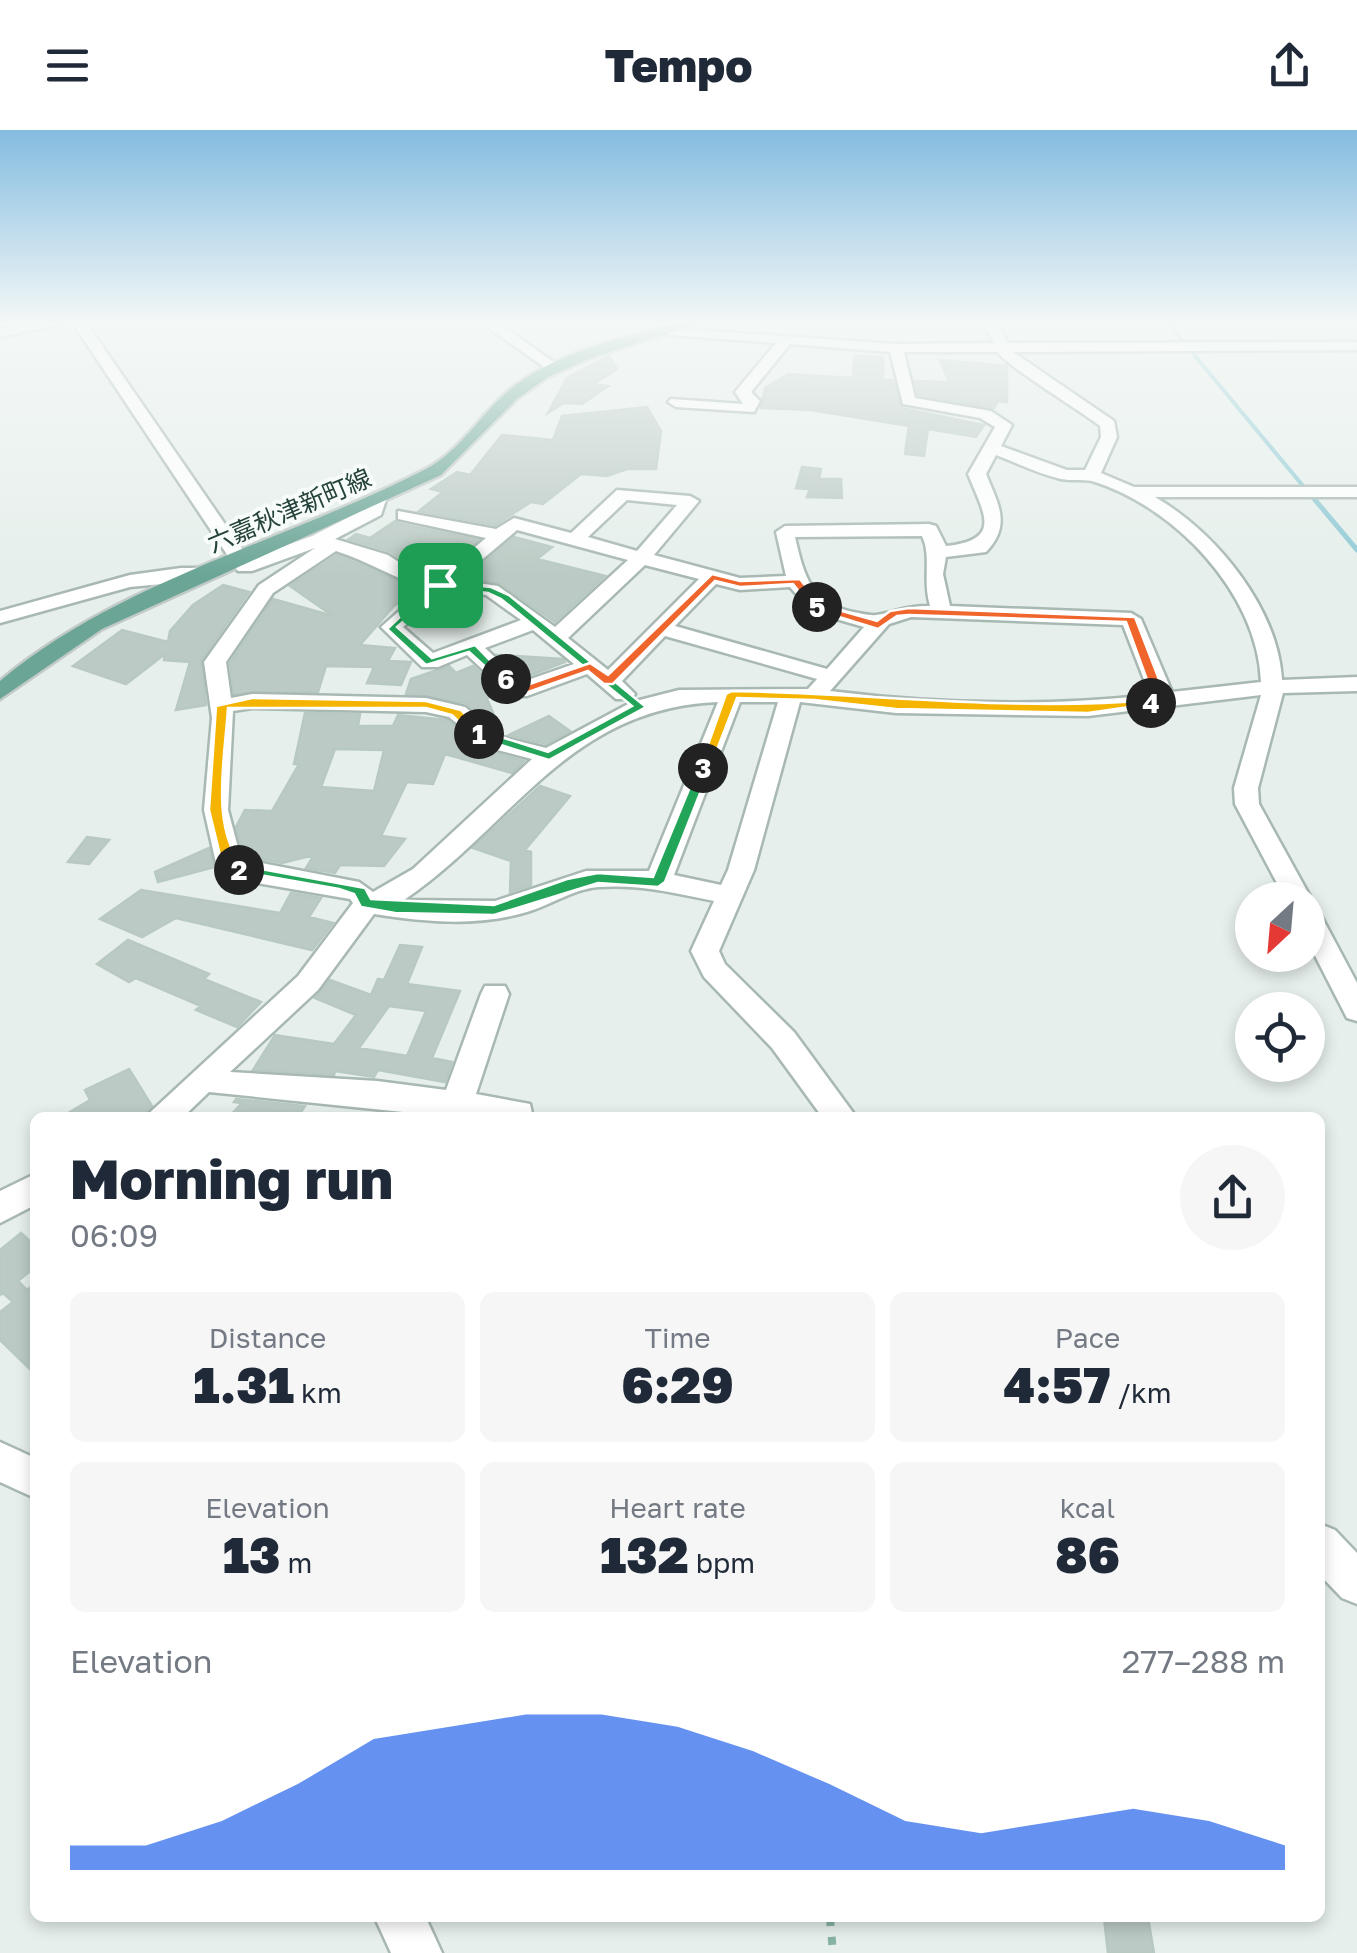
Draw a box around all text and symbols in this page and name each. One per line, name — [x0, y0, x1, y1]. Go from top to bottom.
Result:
icon: menu — [40, 38, 95, 93]
text: Tempo — [605, 38, 752, 92]
icon: share — [1262, 38, 1317, 93]
street label: 六嘉秋津新町線 — [202, 462, 376, 558]
pin — [398, 543, 483, 628]
icon: arrive — [413, 558, 468, 613]
pin: 5 — [792, 582, 842, 632]
text: 5 — [808, 590, 826, 623]
pin: 6 — [481, 654, 531, 704]
text: 6 — [497, 662, 515, 695]
pin: 4 — [1126, 678, 1176, 728]
text: 4 — [1142, 686, 1160, 719]
pin: 1 — [454, 709, 504, 759]
text: 1 — [472, 717, 486, 750]
pin: 3 — [678, 743, 728, 793]
text: 3 — [694, 751, 712, 784]
pin: 2 — [214, 845, 264, 895]
text: 2 — [230, 853, 248, 886]
north arrow — [1235, 882, 1325, 972]
map controls — [1235, 882, 1325, 1082]
button: locate — [1235, 992, 1325, 1082]
text: Morning run — [70, 1145, 393, 1211]
button: share — [1180, 1145, 1285, 1250]
text: 06:09 — [70, 1216, 158, 1254]
text: Distance — [209, 1321, 326, 1354]
text: Time — [645, 1321, 710, 1354]
text: Pace — [1055, 1321, 1120, 1354]
text: 1.31 — [193, 1354, 294, 1414]
text: 6:29 — [621, 1354, 734, 1414]
text: 4:57 — [1003, 1354, 1111, 1414]
text: km — [294, 1376, 342, 1409]
text: /km — [1111, 1376, 1172, 1409]
text: Elevation — [205, 1491, 330, 1524]
text: Heart rate — [609, 1491, 746, 1524]
text: kcal — [1060, 1491, 1115, 1524]
text: 13 — [223, 1524, 281, 1584]
text: 132 — [600, 1524, 689, 1584]
text: 86 — [1055, 1524, 1120, 1584]
text: m — [281, 1546, 312, 1579]
text: bpm — [689, 1546, 755, 1579]
text: Elevation — [70, 1642, 212, 1680]
text: 277–288 m — [1122, 1642, 1285, 1680]

